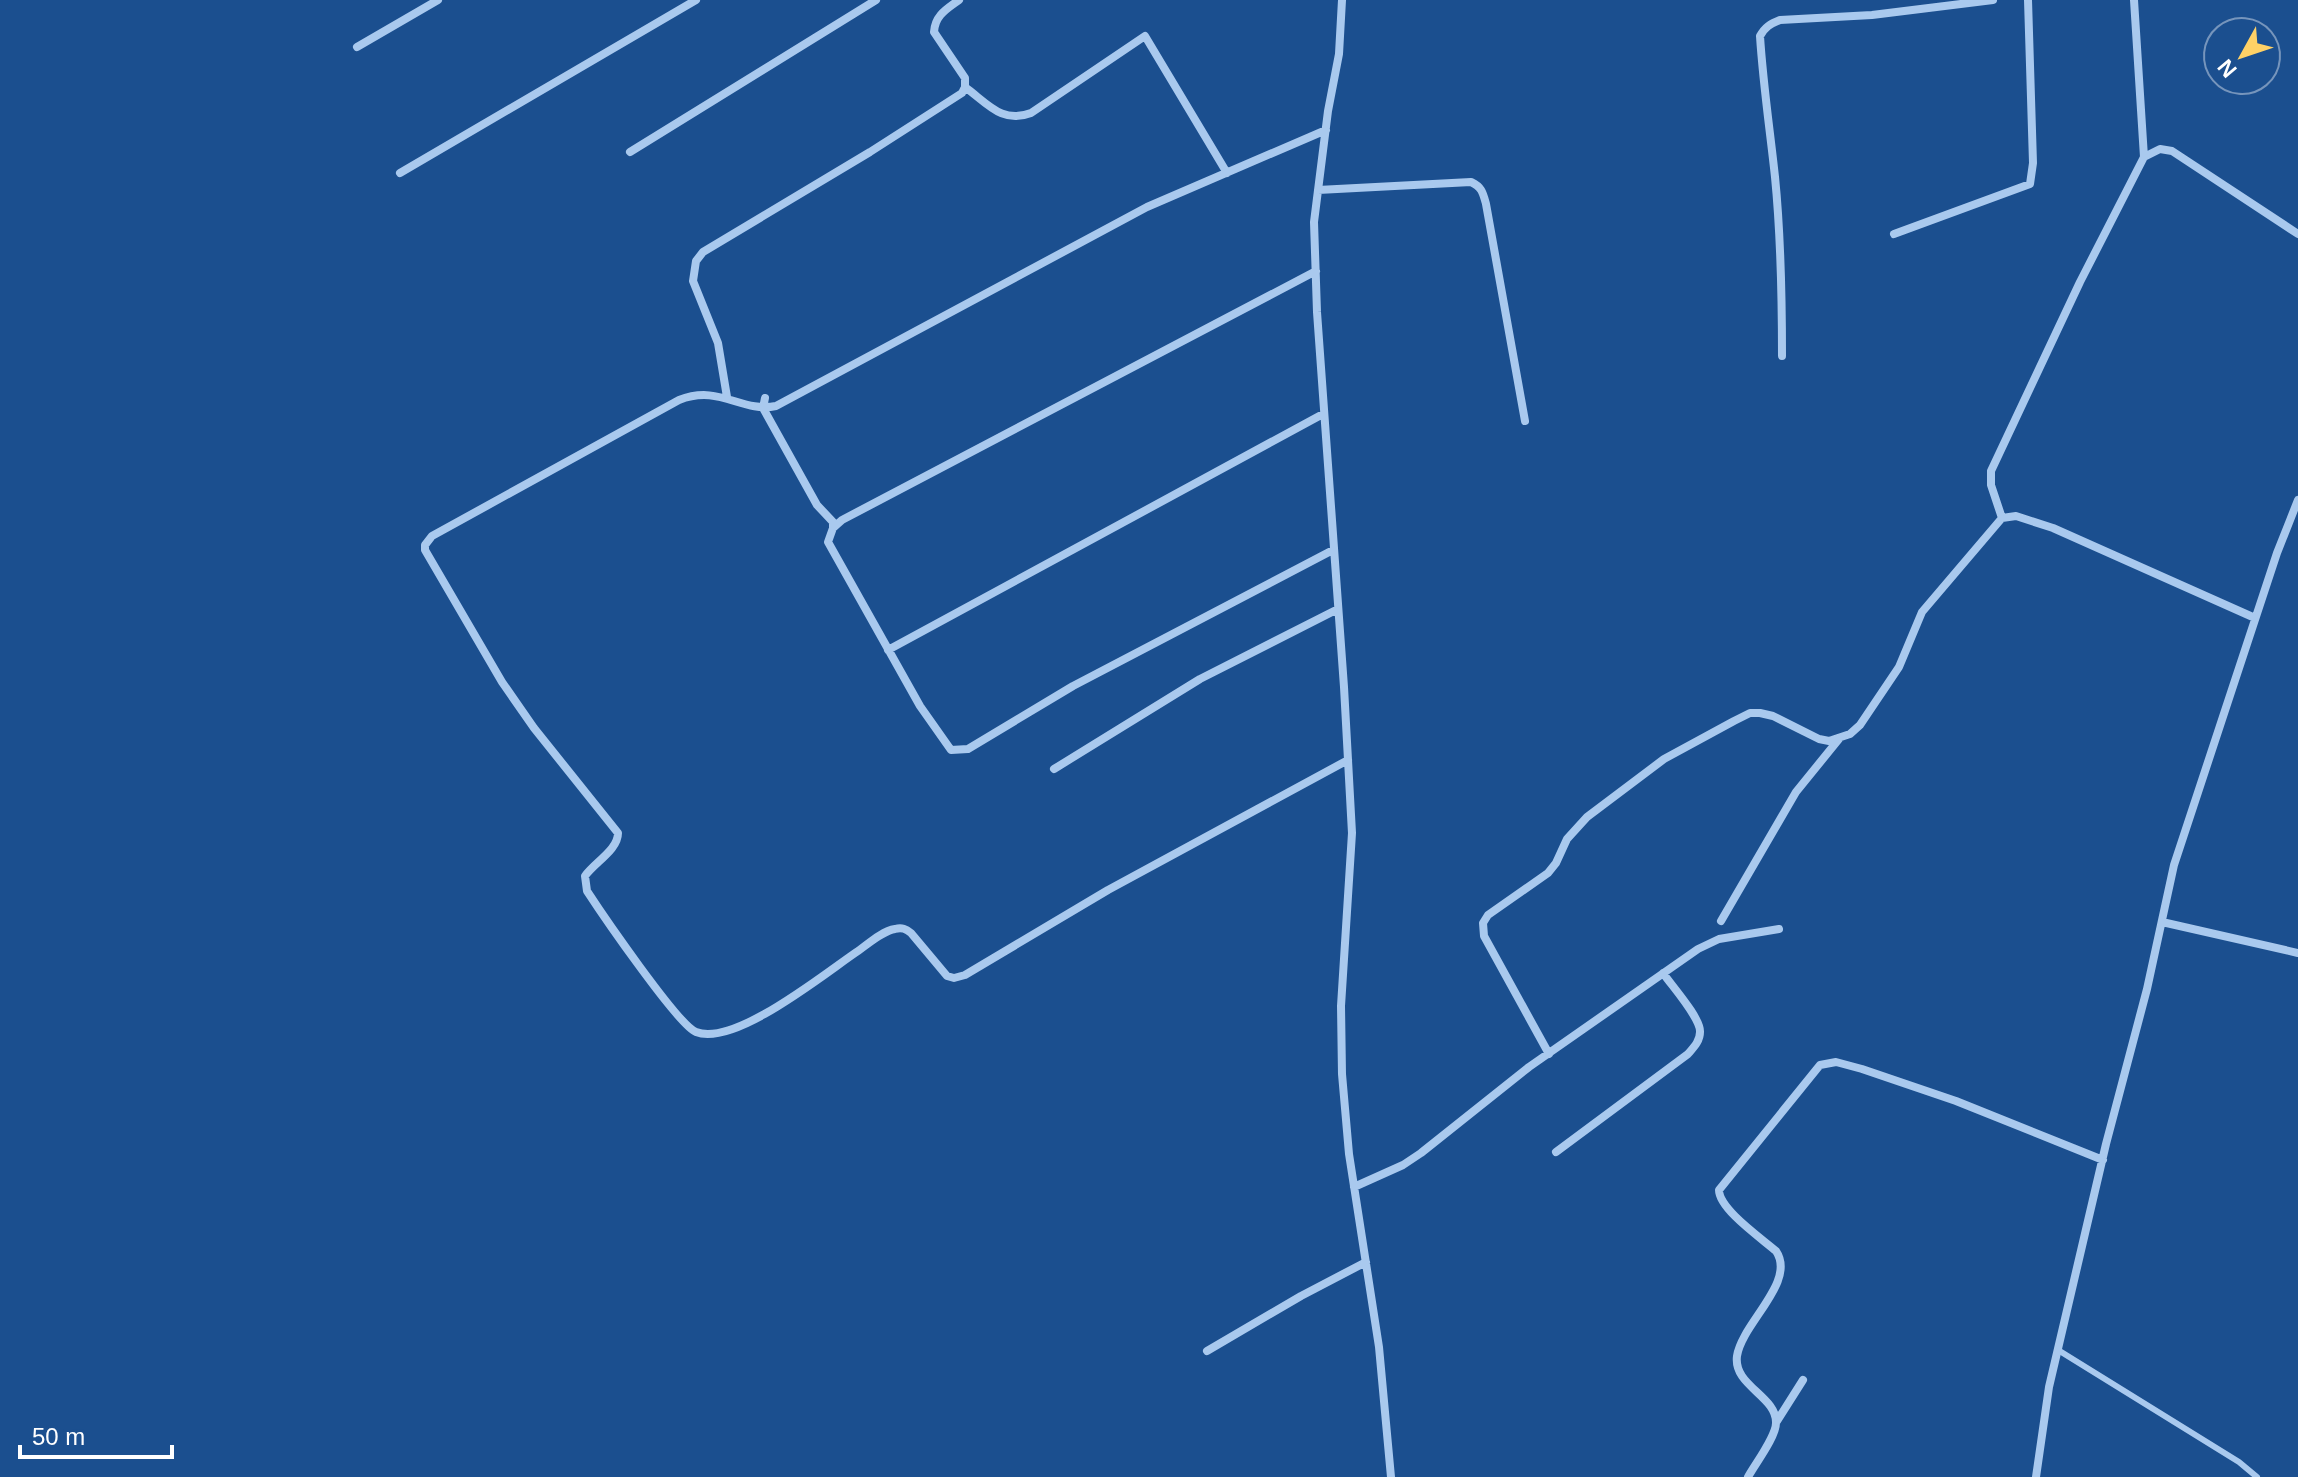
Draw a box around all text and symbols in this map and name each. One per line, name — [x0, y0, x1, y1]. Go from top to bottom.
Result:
north arrow — [2202, 16, 2282, 96]
text: N — [2212, 54, 2242, 83]
scale bar — [20, 1409, 172, 1459]
text: 50 m — [32, 1423, 85, 1450]

